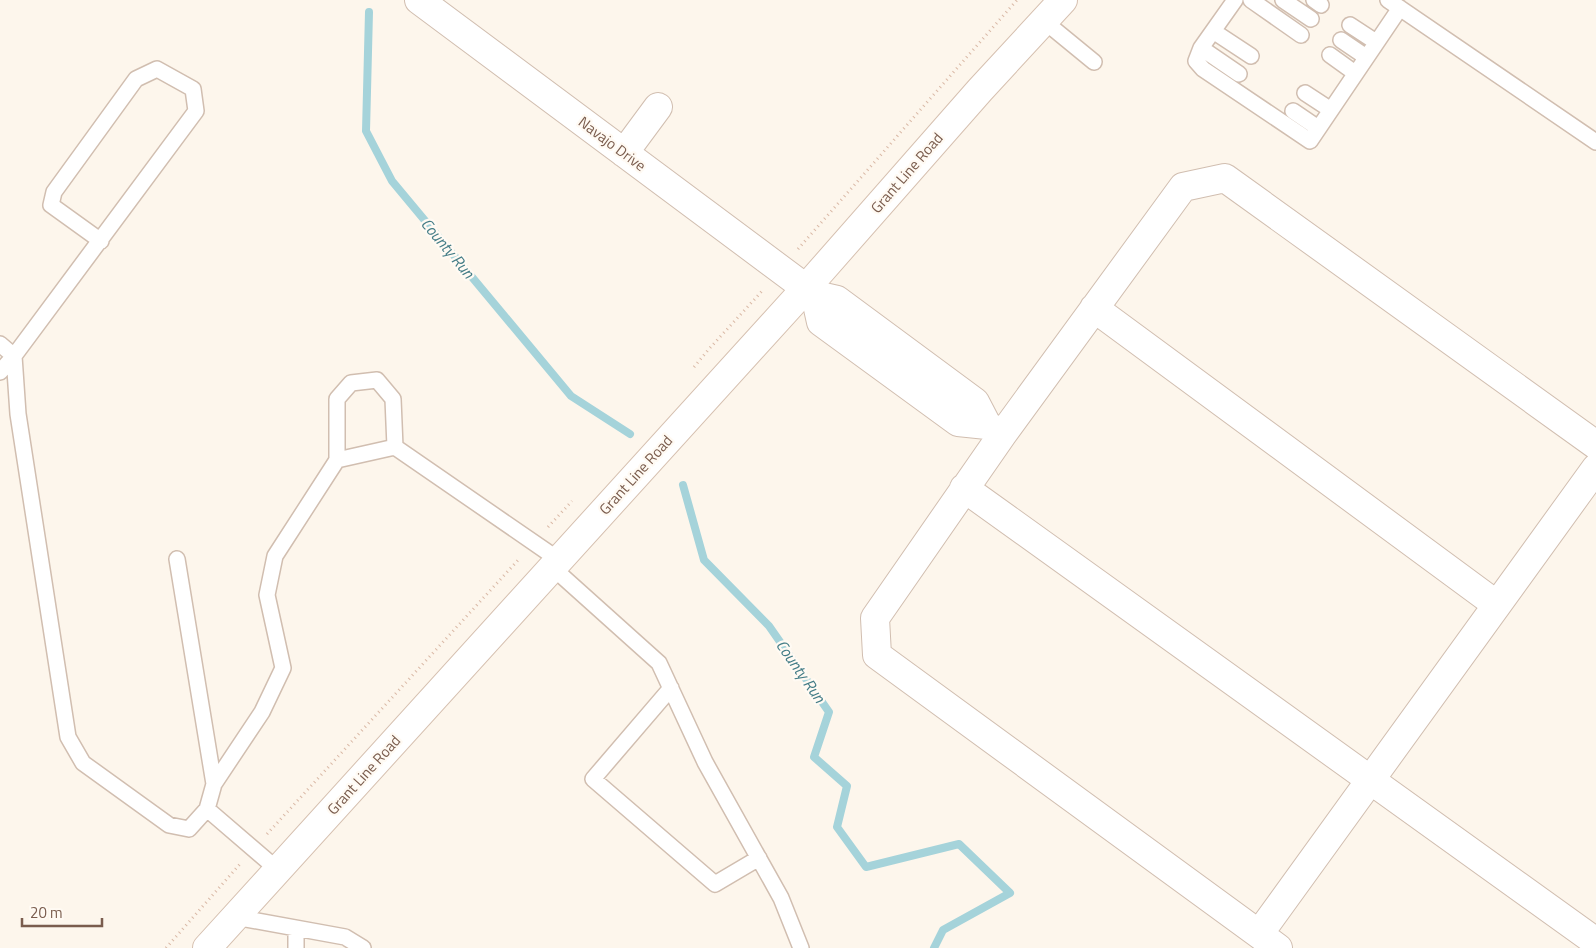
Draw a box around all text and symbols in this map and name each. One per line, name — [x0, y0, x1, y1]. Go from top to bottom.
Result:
street label: Navajo Drive — [574, 110, 651, 177]
street label: Grant Line Road — [865, 127, 948, 218]
water label: County Run — [416, 213, 481, 284]
street label: Grant Line Road — [593, 430, 678, 520]
water label: County Run — [770, 634, 832, 708]
street label: Grant Line Road — [321, 730, 406, 820]
scale bar — [22, 896, 102, 928]
text: 20 m — [30, 901, 63, 924]

